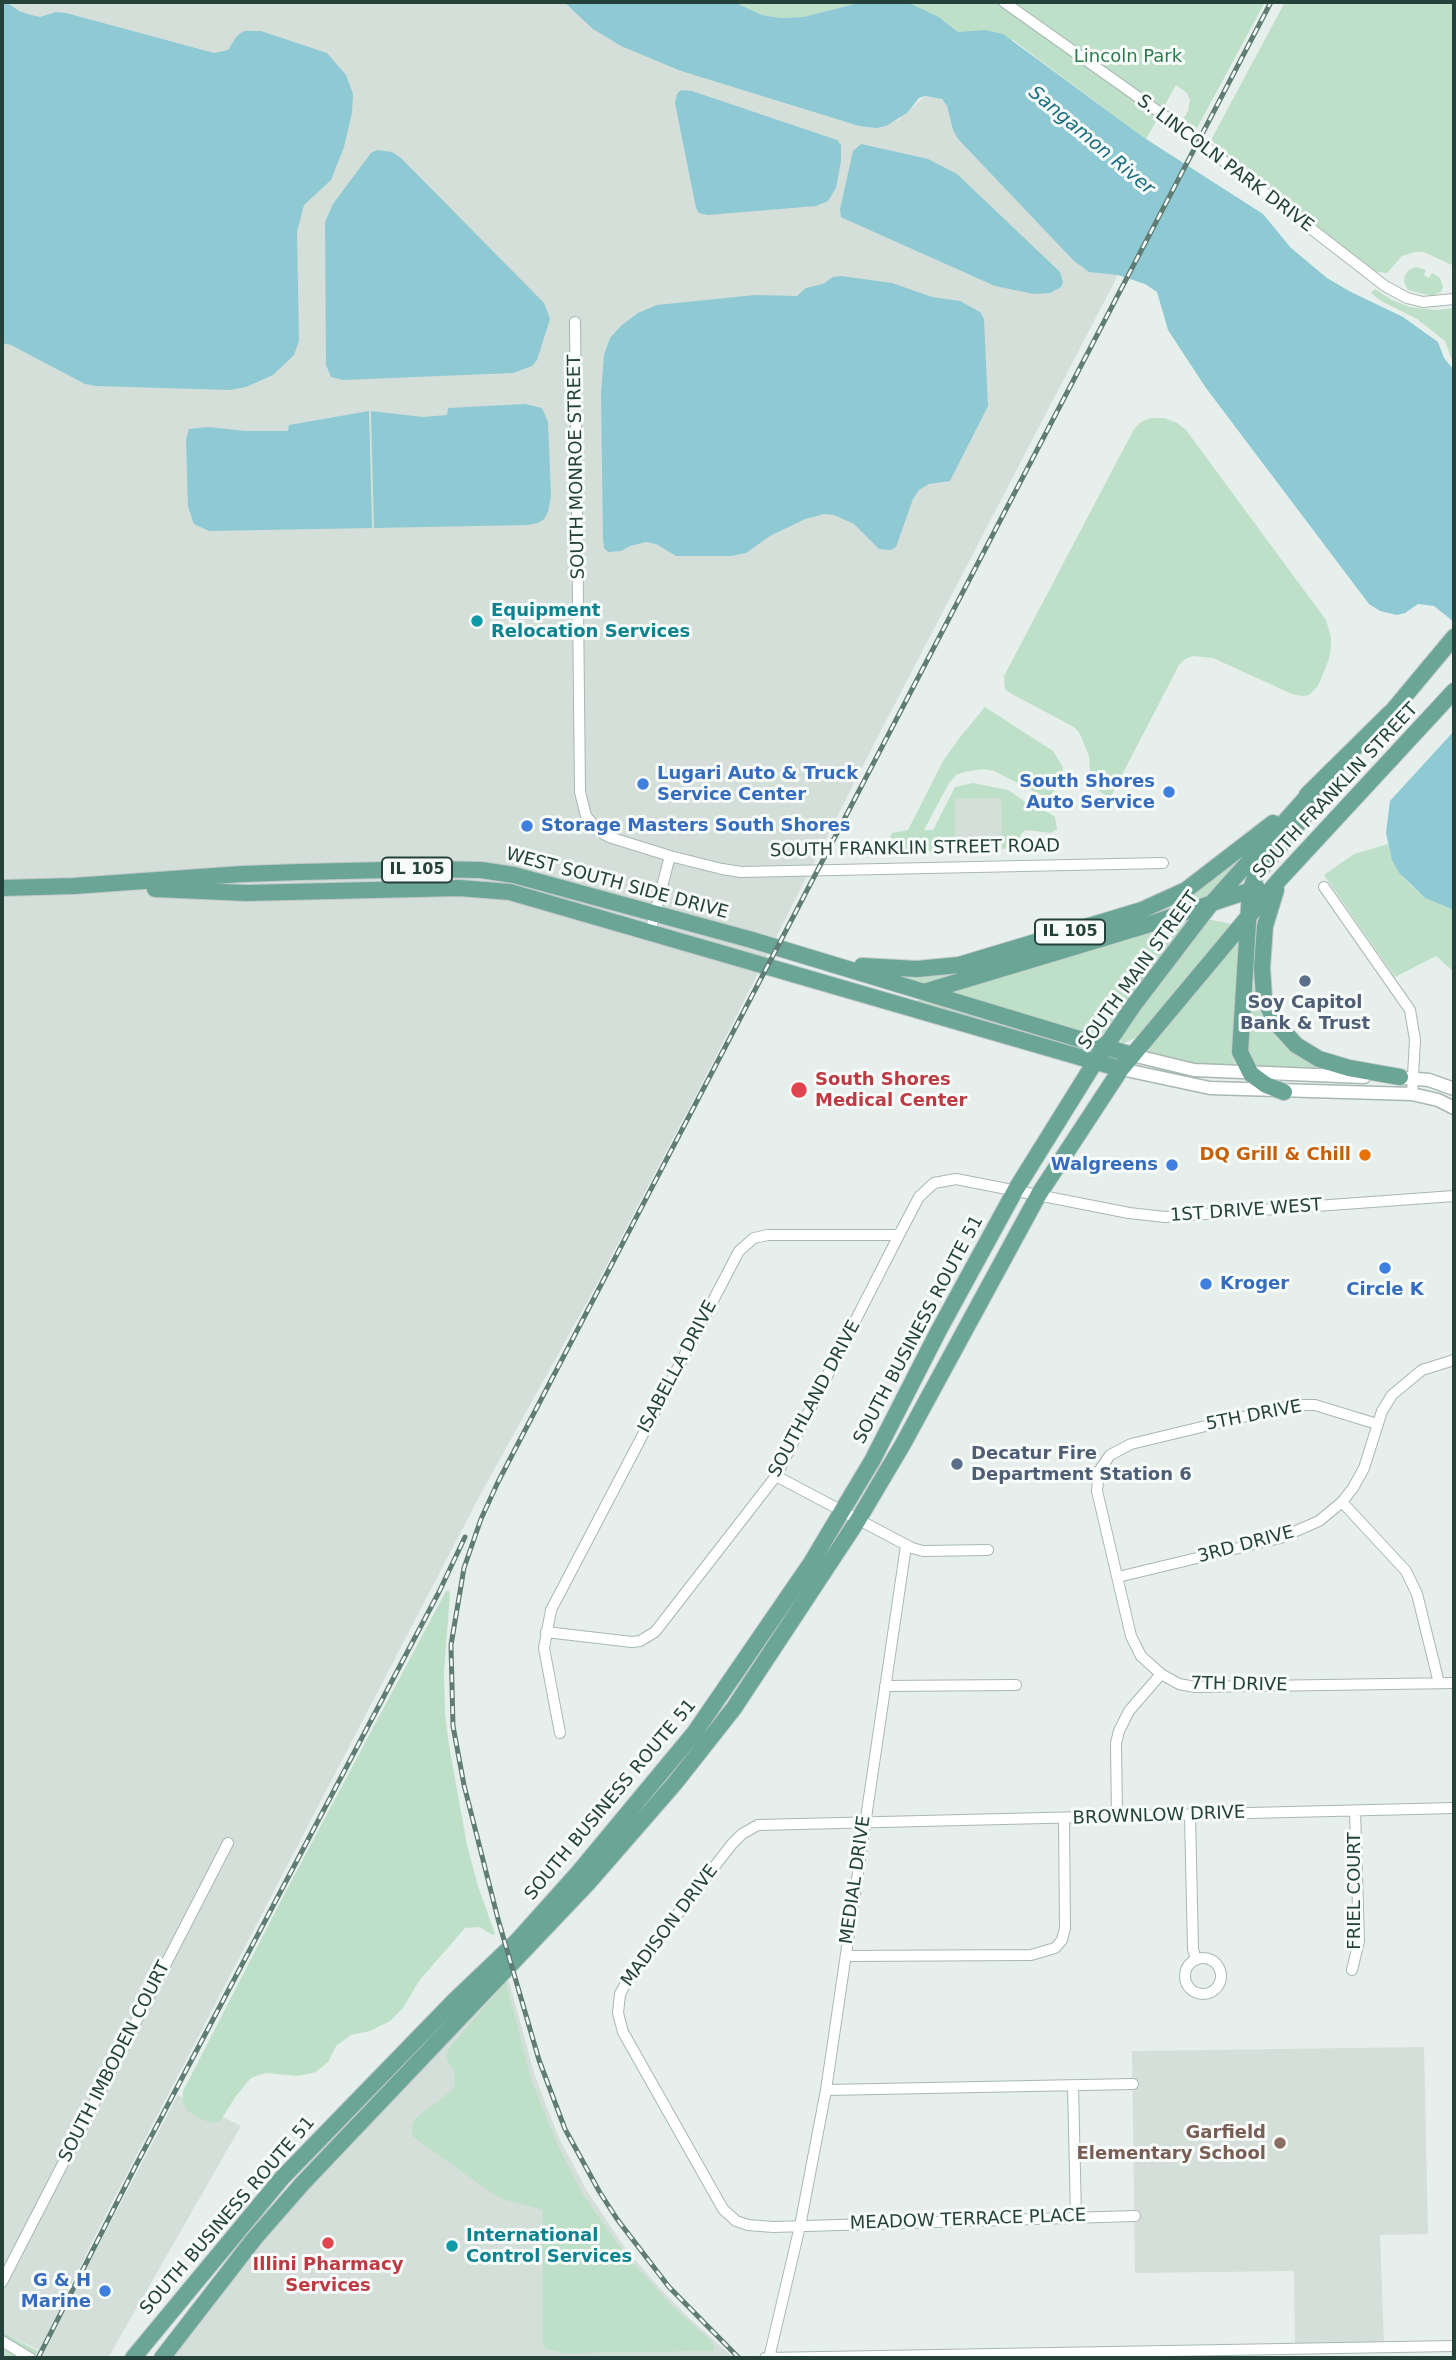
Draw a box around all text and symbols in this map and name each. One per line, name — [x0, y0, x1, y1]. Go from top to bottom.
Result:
park label: Lincoln Park — [1074, 46, 1182, 68]
water label: Sangamon River — [1024, 82, 1158, 200]
street label: S. LINCOLN PARK DRIVE — [1133, 91, 1317, 237]
street label: SOUTH MONROE STREET — [564, 355, 590, 579]
place label: Equipment Relocation Services — [491, 600, 690, 642]
marker: Equipment Relocation Services — [469, 613, 485, 629]
street label: SOUTH FRANKLIN STREET — [1249, 699, 1423, 883]
place label: Lugari Auto & Truck Service Center — [657, 763, 858, 806]
place label: South Shores Auto Service — [1019, 771, 1155, 814]
marker: Lugari Auto & Truck Service Center — [635, 776, 651, 792]
marker: South Shores Auto Service — [1161, 784, 1177, 800]
place label: Storage Masters South Shores — [541, 815, 851, 837]
marker: Storage Masters South Shores — [519, 818, 535, 834]
street label: SOUTH FRANKLIN STREET ROAD — [770, 836, 1060, 862]
street label: WEST SOUTH SIDE DRIVE — [503, 844, 731, 924]
road number: IL 105 — [382, 858, 452, 883]
street label: SOUTH MAIN STREET — [1074, 888, 1204, 1054]
road number: IL 105 — [1035, 920, 1105, 944]
marker: Soy Capitol Bank & Trust — [1297, 973, 1313, 989]
place label: Soy Capitol Bank & Trust — [1240, 992, 1370, 1034]
place label: South Shores Medical Center — [815, 1069, 967, 1112]
marker: South Shores Medical Center — [789, 1080, 809, 1100]
place label: DQ Grill & Chill — [1200, 1144, 1351, 1166]
marker: DQ Grill & Chill — [1357, 1147, 1373, 1163]
place label: Walgreens — [1051, 1154, 1158, 1176]
marker: Walgreens — [1164, 1157, 1180, 1173]
street label: 1ST DRIVE WEST — [1169, 1195, 1323, 1227]
street label: SOUTH BUSINESS ROUTE 51 — [849, 1212, 989, 1448]
marker: Circle K — [1377, 1260, 1393, 1276]
place label: Kroger — [1220, 1273, 1289, 1295]
marker: Kroger — [1198, 1276, 1214, 1292]
place label: Circle K — [1346, 1279, 1424, 1301]
street label: ISABELLA DRIVE — [634, 1297, 722, 1437]
street label: SOUTHLAND DRIVE — [765, 1317, 865, 1481]
street label: 5TH DRIVE — [1204, 1396, 1304, 1436]
place label: Decatur Fire Department Station 6 — [971, 1443, 1192, 1486]
marker: Decatur Fire Department Station 6 — [949, 1456, 965, 1472]
street label: 3RD DRIVE — [1195, 1522, 1297, 1568]
street label: 7TH DRIVE — [1190, 1673, 1288, 1697]
street label: SOUTH BUSINESS ROUTE 51 — [521, 1695, 701, 1905]
street label: BROWNLOW DRIVE — [1072, 1802, 1246, 1830]
street label: MEDIAL DRIVE — [836, 1814, 876, 1946]
street label: FRIEL COURT — [1344, 1832, 1366, 1950]
street label: MADISON DRIVE — [617, 1861, 723, 1991]
street label: SOUTH IMBODEN COURT — [55, 1958, 175, 2166]
street label: SOUTH BUSINESS ROUTE 51 — [136, 2112, 320, 2320]
place label: Garfield Elementary School — [1077, 2122, 1266, 2164]
marker: Garfield Elementary School — [1272, 2135, 1288, 2151]
street label: MEADOW TERRACE PLACE — [850, 2205, 1086, 2235]
place label: International Control Services — [466, 2225, 632, 2268]
marker: Illini Pharmacy Services — [320, 2235, 336, 2251]
marker: International Control Services — [444, 2238, 460, 2254]
place label: Illini Pharmacy Services — [253, 2254, 403, 2296]
place label: G & H Marine — [21, 2270, 91, 2312]
marker: G & H Marine — [97, 2283, 113, 2299]

